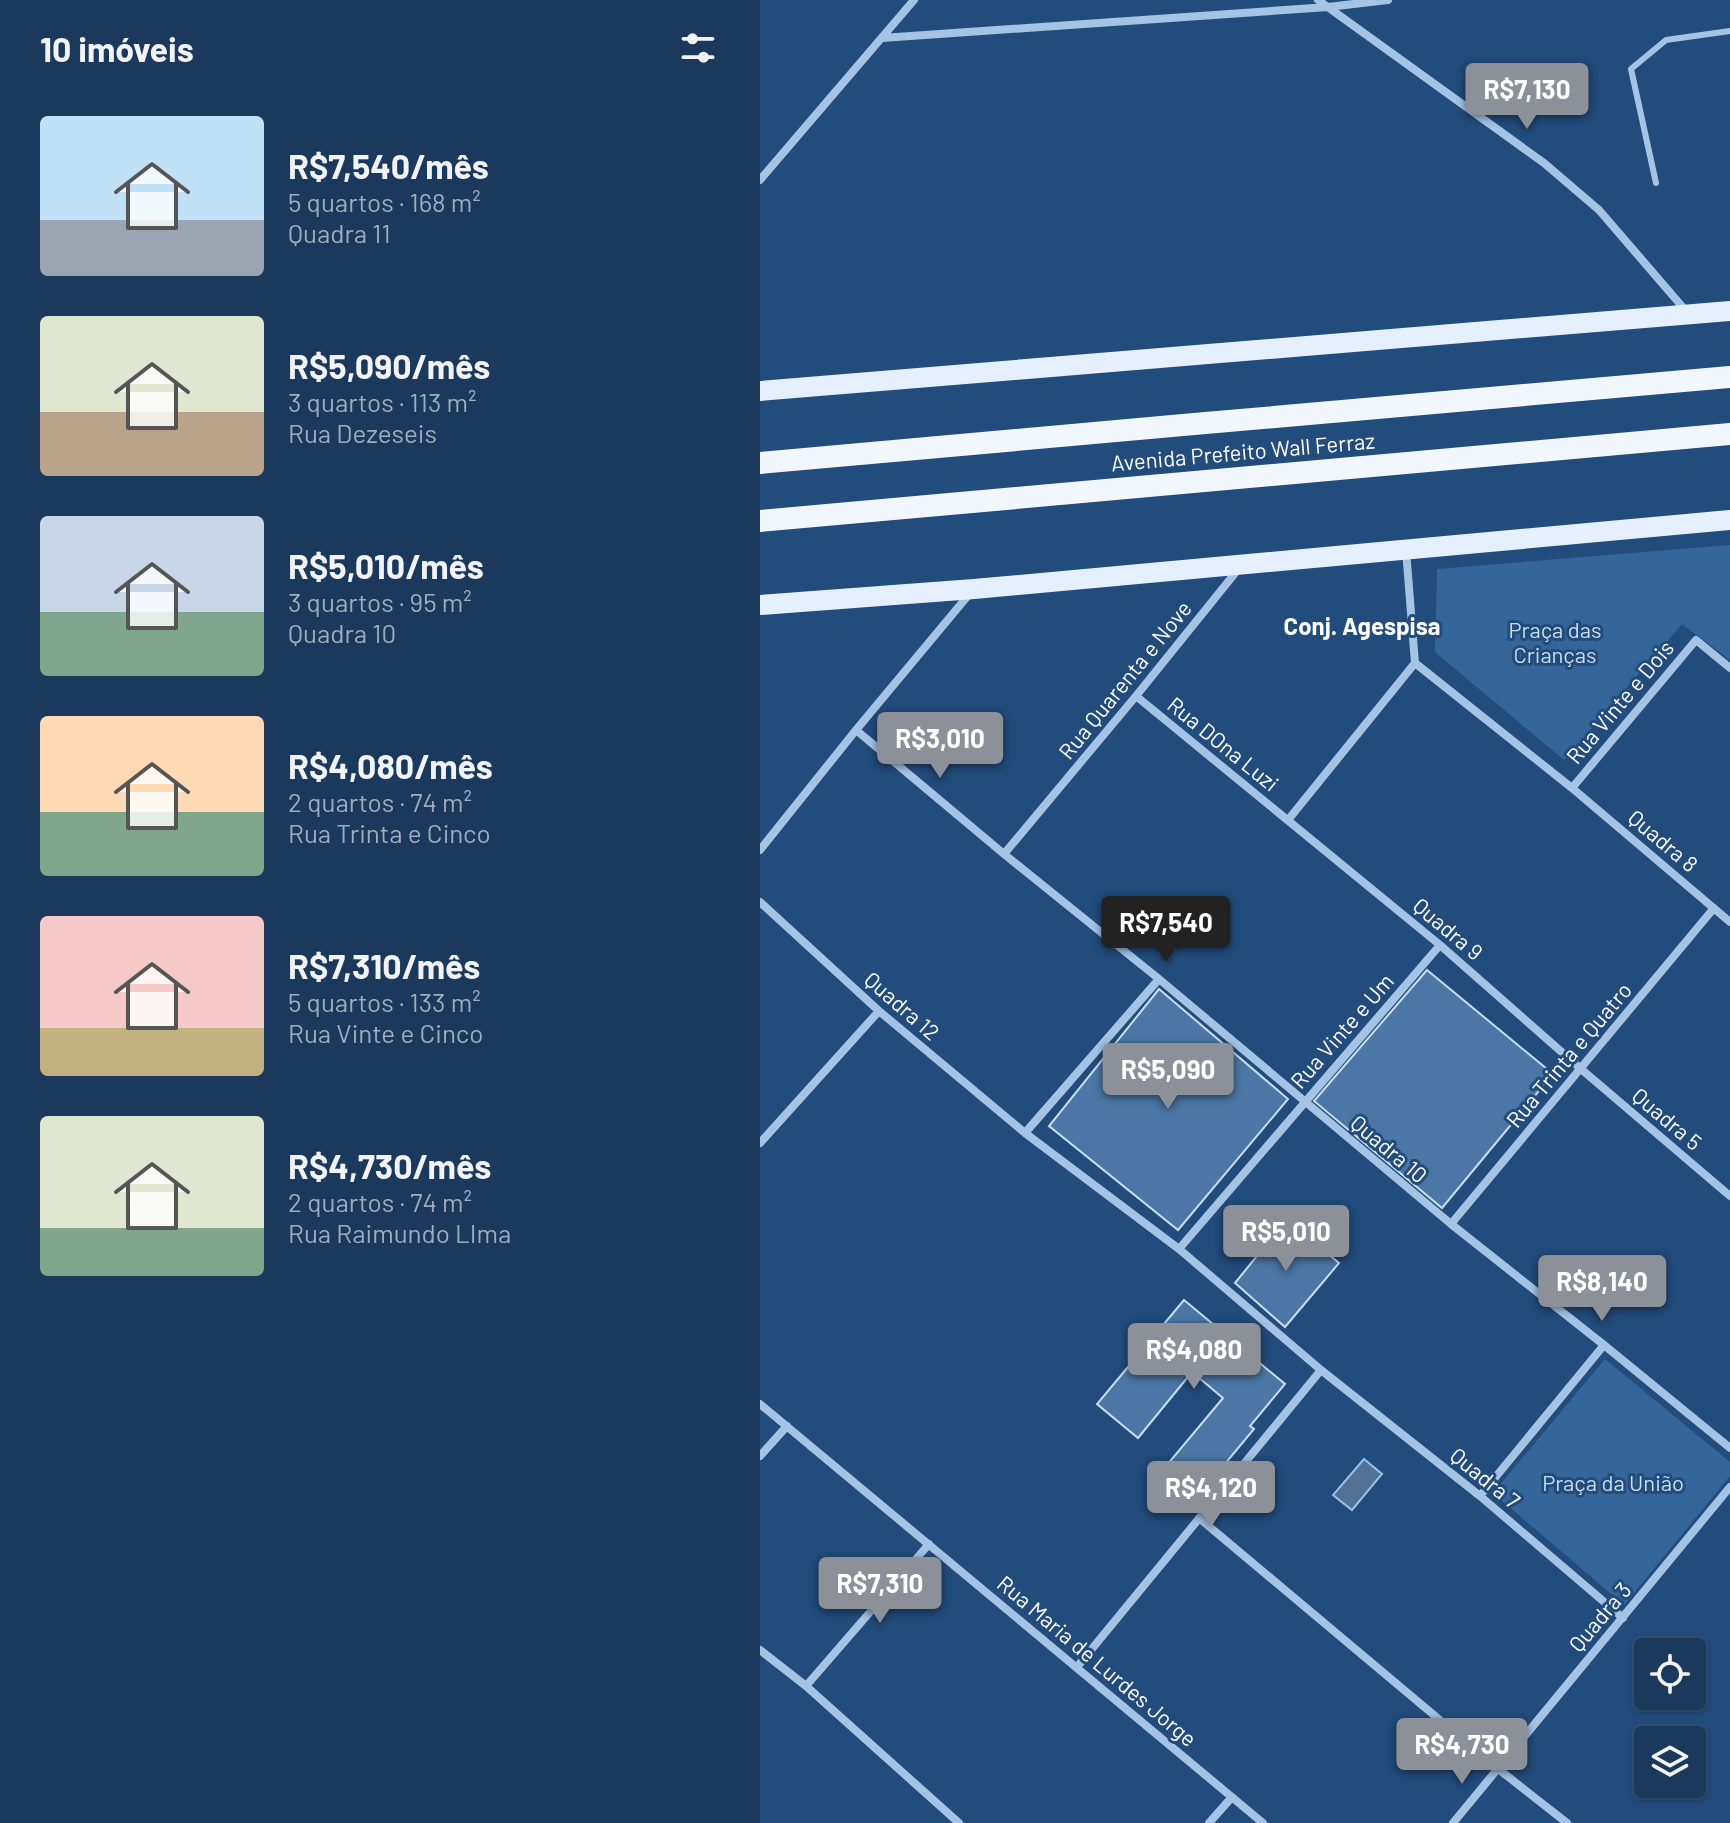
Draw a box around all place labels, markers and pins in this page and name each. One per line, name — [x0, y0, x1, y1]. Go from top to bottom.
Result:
pin: R$7,130 — [1453, 63, 1601, 131]
pin: R$3,010 — [866, 712, 1014, 780]
pin: R$7,540 — [1092, 896, 1240, 964]
pin: R$5,090 — [1094, 1043, 1242, 1111]
pin: R$5,010 — [1212, 1205, 1360, 1273]
pin: R$8,140 — [1528, 1255, 1676, 1323]
pin: R$4,080 — [1120, 1323, 1268, 1391]
pin: R$4,120 — [1137, 1461, 1285, 1529]
pin: R$7,310 — [806, 1557, 954, 1625]
pin: R$4,730 — [1388, 1718, 1536, 1786]

